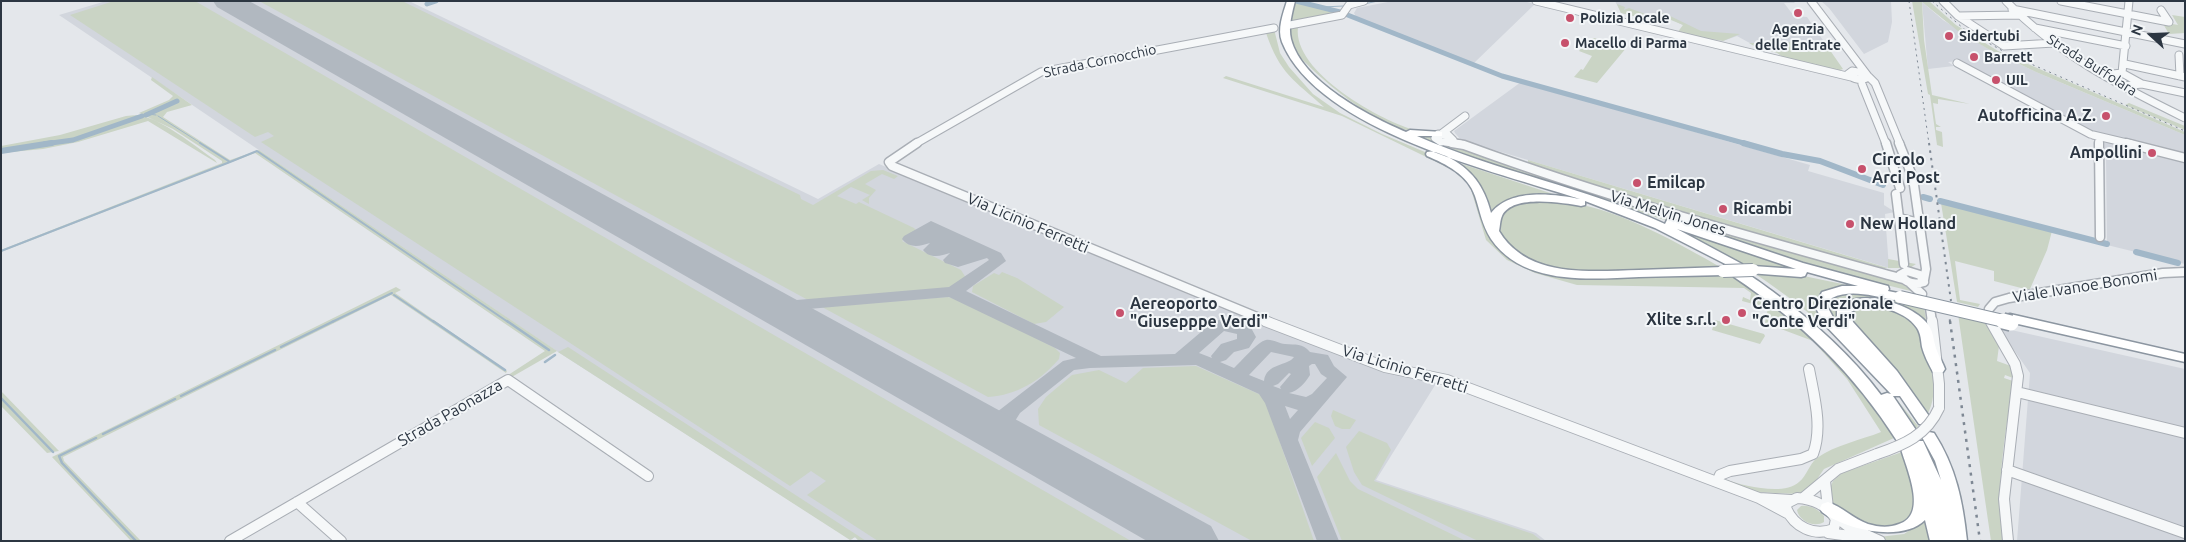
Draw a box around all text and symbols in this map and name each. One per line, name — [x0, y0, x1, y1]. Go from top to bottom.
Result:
marker: Agenzia delle Entrate — [1792, 7, 1804, 19]
place label: Polizia Locale — [1580, 10, 1670, 26]
north arrow — [2126, 10, 2176, 60]
marker: Polizia Locale — [1564, 12, 1576, 24]
place label: Agenzia delle Entrate — [1755, 21, 1841, 54]
text: N — [2128, 22, 2146, 38]
place label: Sidertubi — [1959, 28, 2020, 44]
marker: Sidertubi — [1943, 30, 1955, 42]
street label: Strada Buffolara — [2044, 31, 2140, 99]
place label: Macello di Parma — [1575, 35, 1687, 51]
marker: Macello di Parma — [1559, 37, 1571, 49]
street label: Strada Cornocchio — [1042, 41, 1158, 81]
place label: Barrett — [1984, 49, 2032, 65]
marker: Barrett — [1968, 51, 1980, 63]
place label: UIL — [2006, 72, 2028, 88]
marker: UIL — [1990, 74, 2002, 86]
place label: Autofficina A.Z. — [1978, 106, 2096, 126]
marker: Autofficina A.Z. — [2100, 110, 2112, 122]
place label: Ampollini — [2070, 143, 2142, 163]
marker: Ampollini — [2146, 147, 2158, 159]
place label: Circolo Arci Post — [1872, 150, 1940, 188]
marker: Circolo Arci Post — [1856, 163, 1868, 175]
place label: Emilcap — [1647, 173, 1705, 193]
marker: Emilcap — [1631, 177, 1643, 189]
street label: Via Melvin Jones — [1608, 186, 1728, 240]
street label: Via Licinio Ferretti — [964, 189, 1092, 257]
place label: Ricambi — [1733, 199, 1792, 219]
marker: Ricambi — [1717, 203, 1729, 215]
place label: New Holland — [1860, 214, 1956, 234]
marker: New Holland — [1844, 218, 1856, 230]
street label: Viale Ivanoe Bonomi — [2011, 265, 2159, 307]
place label: Aereoporto "Giusepppe Verdi" — [1130, 294, 1268, 332]
place label: Centro Direzionale "Conte Verdi" — [1752, 294, 1893, 332]
marker: Aereoporto "Giusepppe Verdi" — [1114, 307, 1126, 319]
marker: Centro Direzionale "Conte Verdi" — [1736, 307, 1748, 319]
place label: Xlite s.r.l. — [1646, 310, 1716, 330]
marker: Xlite s.r.l. — [1720, 314, 1732, 326]
street label: Via Licinio Ferretti — [1340, 341, 1470, 397]
street label: Strada Paonazza — [394, 375, 506, 451]

